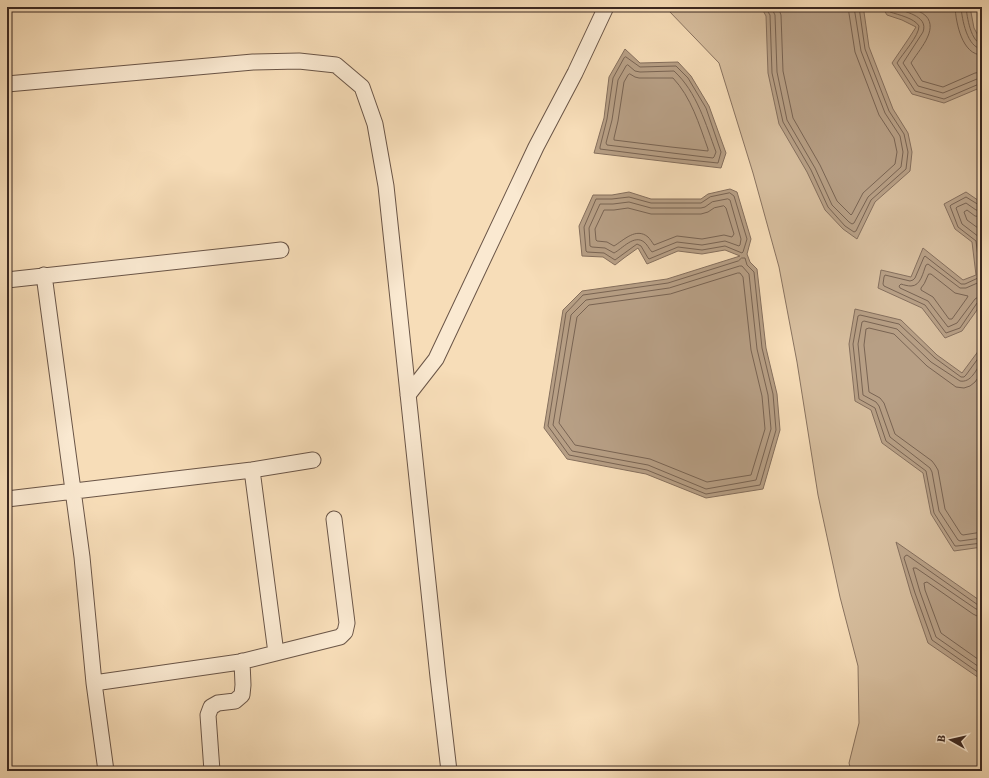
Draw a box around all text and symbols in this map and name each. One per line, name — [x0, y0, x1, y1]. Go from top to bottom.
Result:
north arrow — [931, 720, 971, 760]
text: B — [935, 734, 951, 744]

